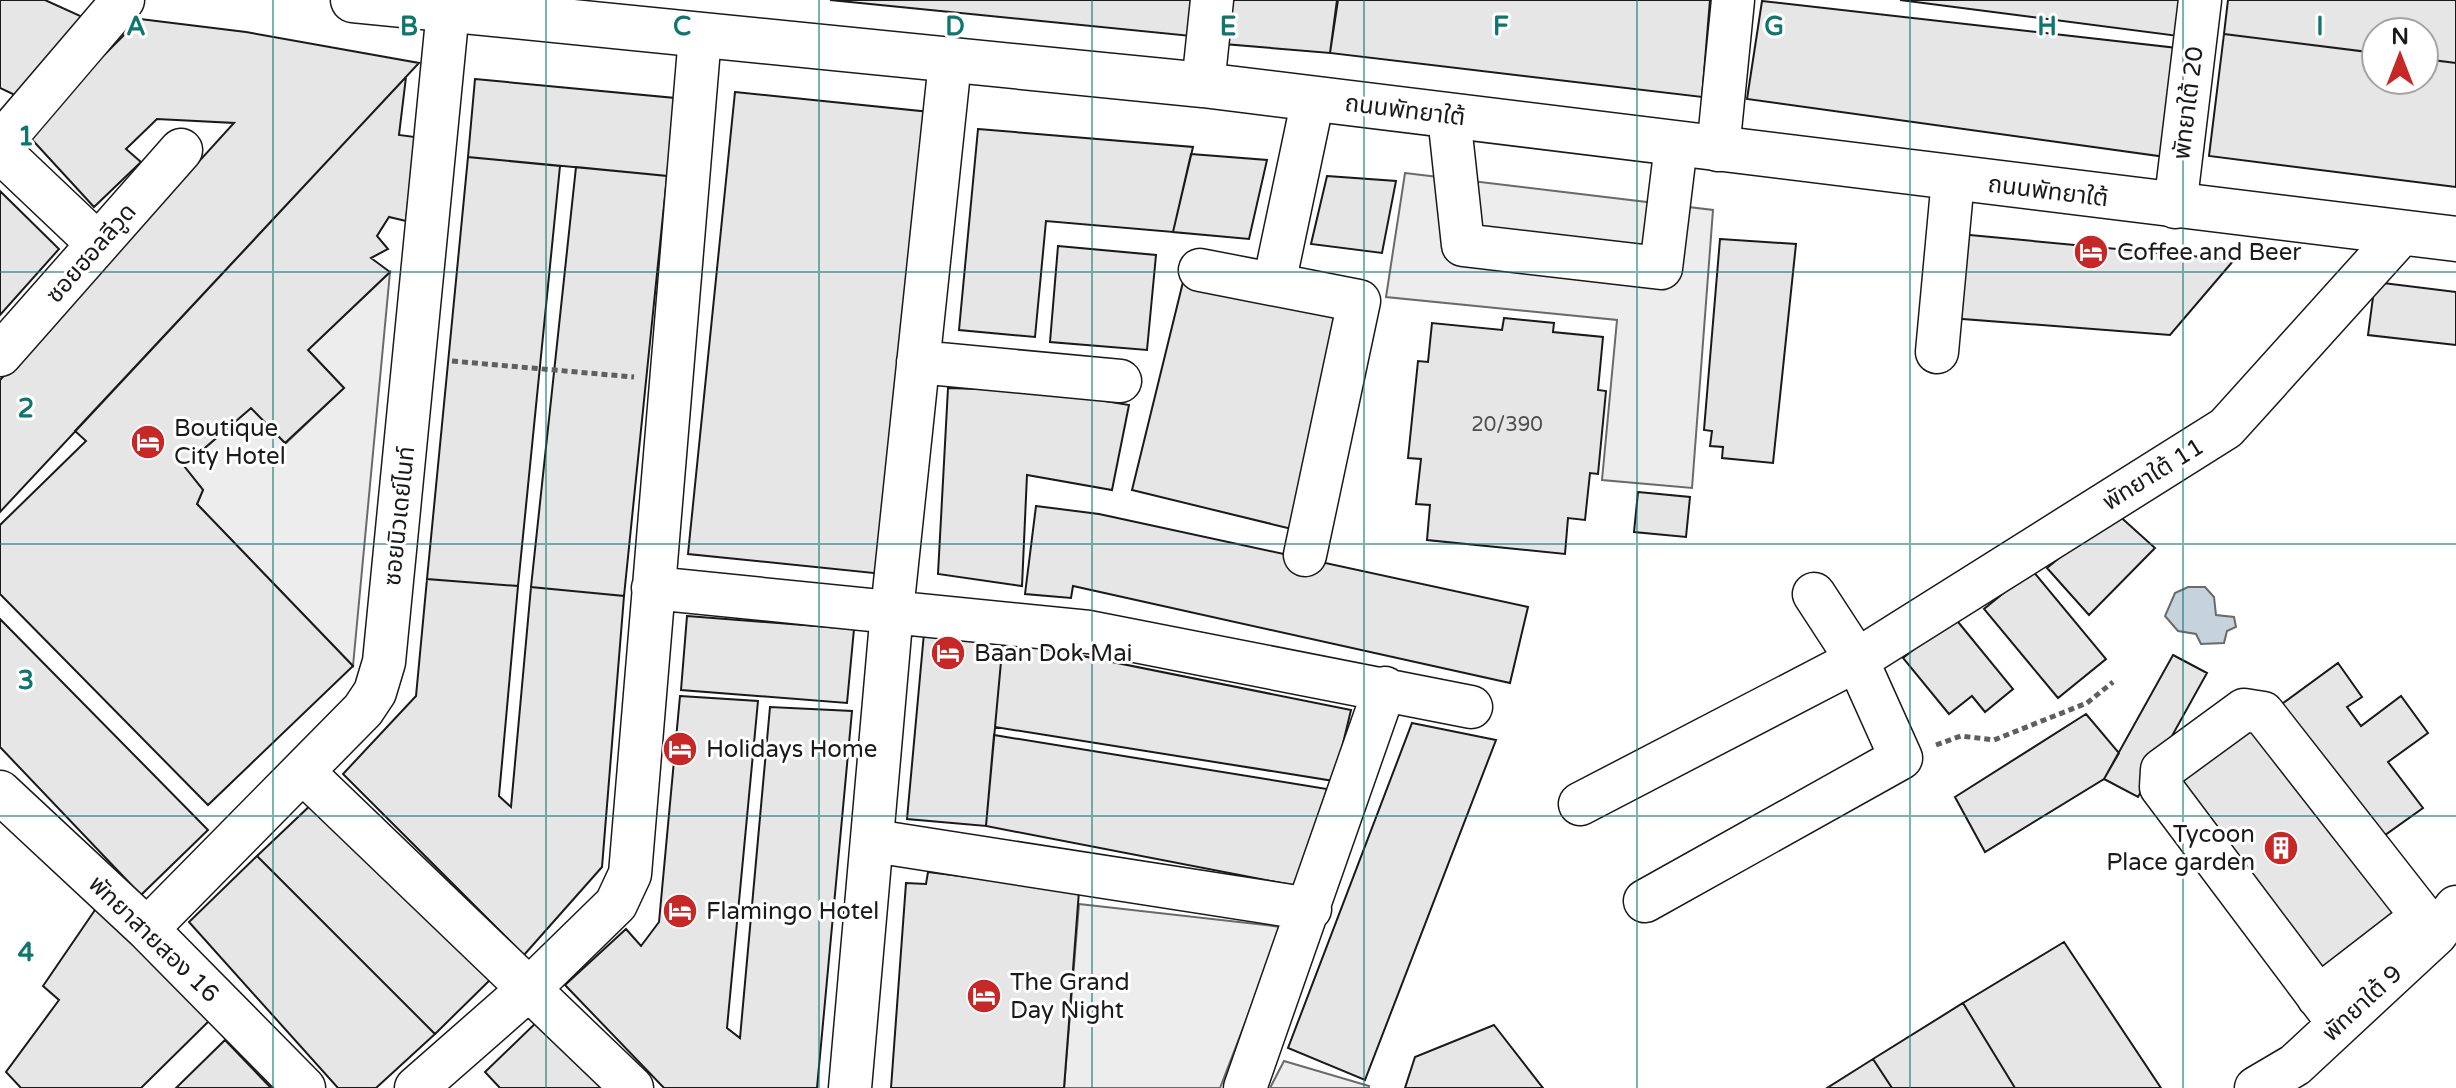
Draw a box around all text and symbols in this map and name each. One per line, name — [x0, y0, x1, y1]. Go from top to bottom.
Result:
text: A — [126, 11, 146, 42]
text: B — [400, 11, 418, 42]
text: C — [673, 11, 691, 42]
text: D — [945, 11, 965, 42]
text: E — [1220, 11, 1236, 42]
text: F — [1493, 11, 1509, 42]
text: G — [1764, 11, 1784, 42]
text: H — [2037, 11, 2057, 42]
text: I — [2316, 11, 2324, 42]
north arrow — [2360, 16, 2440, 96]
text: N — [2391, 24, 2409, 50]
street label: พัทยาใต้ 20 — [2167, 45, 2210, 161]
street label: ถนนพัทยาใต้ — [1343, 89, 1467, 132]
text: 1 — [18, 121, 34, 152]
street label: ถนนพัทยาใต้ — [1986, 170, 2110, 213]
street label: ซอยฮอลลีวูด — [40, 198, 143, 309]
hotel icon: Coffee and Beer — [2072, 233, 2110, 271]
place label: Coffee and Beer — [2117, 238, 2302, 267]
text: 2 — [18, 393, 34, 424]
house number: 20/390 — [1471, 413, 1543, 437]
place label: Boutique City Hotel — [174, 414, 286, 471]
hotel icon: Boutique City Hotel — [129, 423, 167, 461]
street label: พัทยาใต้ 11 — [2097, 432, 2209, 517]
street label: ซอยนิวเดย์ไนท์ — [378, 445, 421, 587]
hotel icon: Baan Dok Mai — [929, 634, 967, 672]
place label: Baan Dok Mai — [974, 639, 1133, 668]
text: 3 — [18, 665, 34, 696]
hotel icon: Holidays Home — [661, 730, 699, 768]
place label: Holidays Home — [706, 735, 877, 764]
place label: Tycoon Place garden — [2106, 820, 2255, 877]
building icon: Tycoon Place garden — [2262, 829, 2300, 867]
street label: พัทยาสายสอง 16 — [83, 870, 225, 1009]
hotel icon: Flamingo Hotel — [661, 892, 699, 930]
place label: Flamingo Hotel — [706, 897, 879, 926]
text: 4 — [18, 937, 34, 968]
street label: พัทยาใต้ 9 — [2316, 959, 2408, 1048]
place label: The Grand Day Night — [1010, 968, 1130, 1025]
hotel icon: The Grand Day Night — [965, 977, 1003, 1015]

